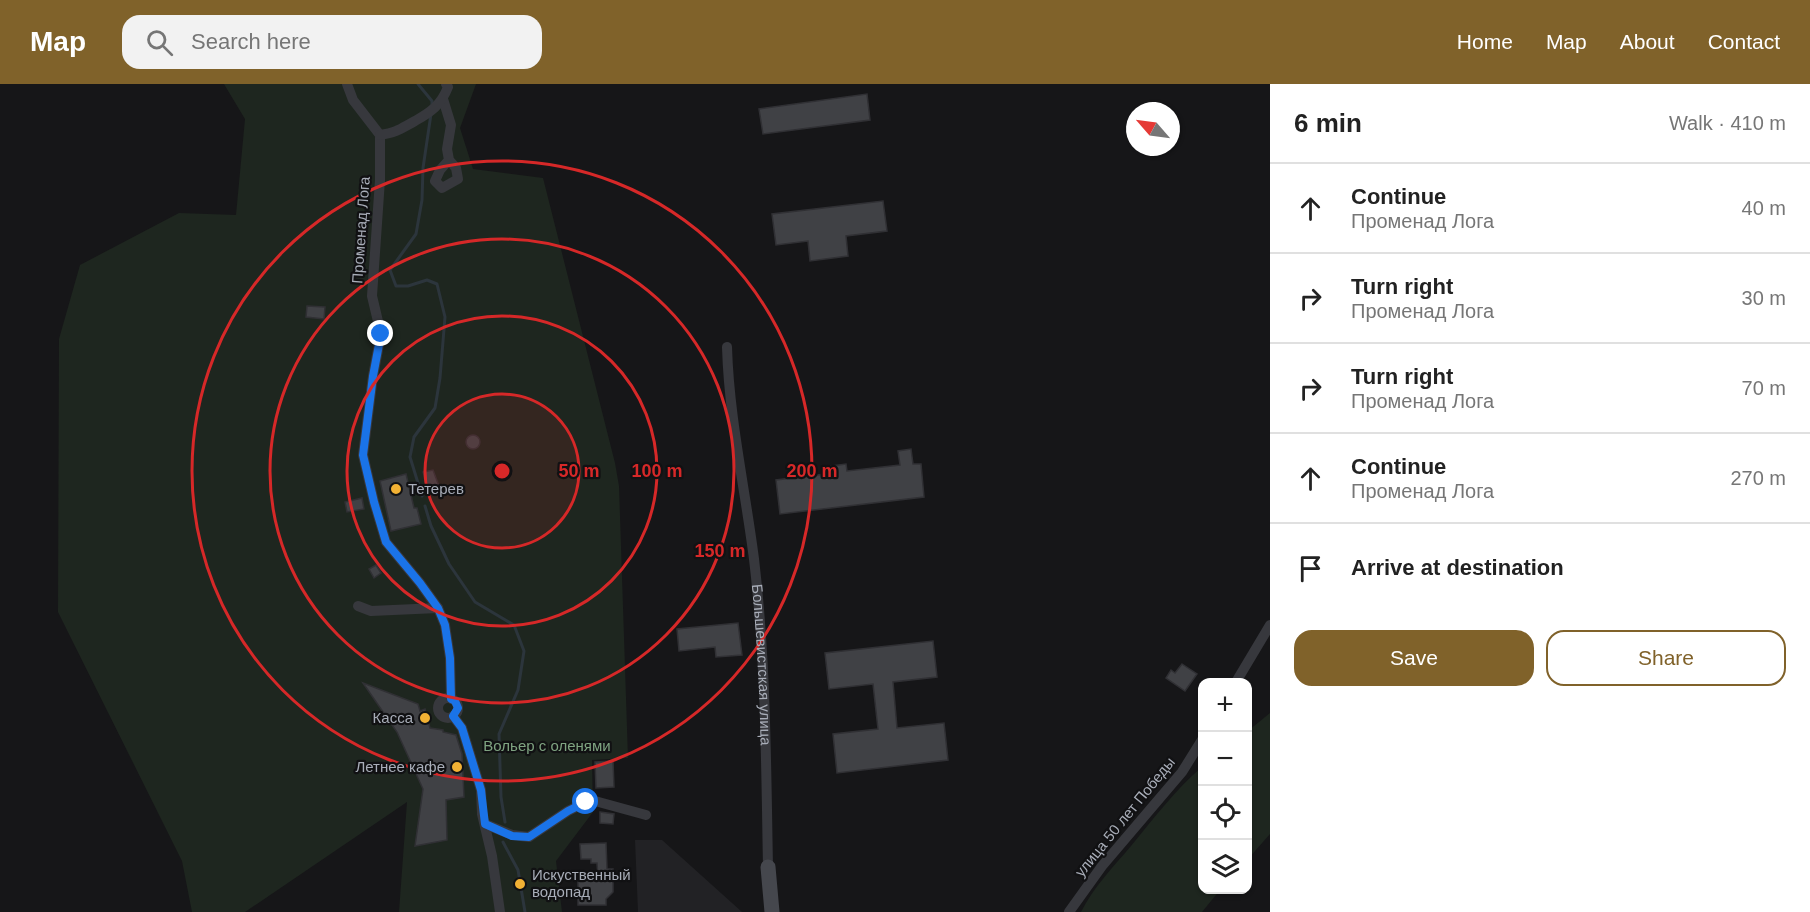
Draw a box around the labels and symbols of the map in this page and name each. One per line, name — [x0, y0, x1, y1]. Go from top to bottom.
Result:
north arrow — [1126, 102, 1180, 156]
street label: Променад Лога — [348, 175, 373, 284]
route end — [367, 320, 393, 346]
centre of rings — [492, 461, 512, 481]
text: 50 m — [558, 461, 600, 481]
text: 100 m — [631, 461, 683, 481]
text: 200 m — [786, 461, 838, 481]
place label: Тетерев — [408, 480, 464, 497]
marker: Тетерев — [389, 482, 403, 496]
text: 150 m — [694, 541, 746, 561]
street label: Большевистская улица — [749, 583, 775, 746]
place label: Касса — [373, 709, 414, 726]
marker: Касса — [418, 711, 432, 725]
park label: Вольер с оленями — [483, 737, 611, 754]
street label: улица 50 лет Победы — [1071, 753, 1178, 880]
place label: Летнее кафе — [355, 758, 445, 775]
marker: Летнее кафе — [450, 760, 464, 774]
route start — [572, 788, 598, 814]
place label: Искуственный водопад — [532, 866, 631, 900]
marker: Искуственный водопад — [513, 877, 527, 891]

